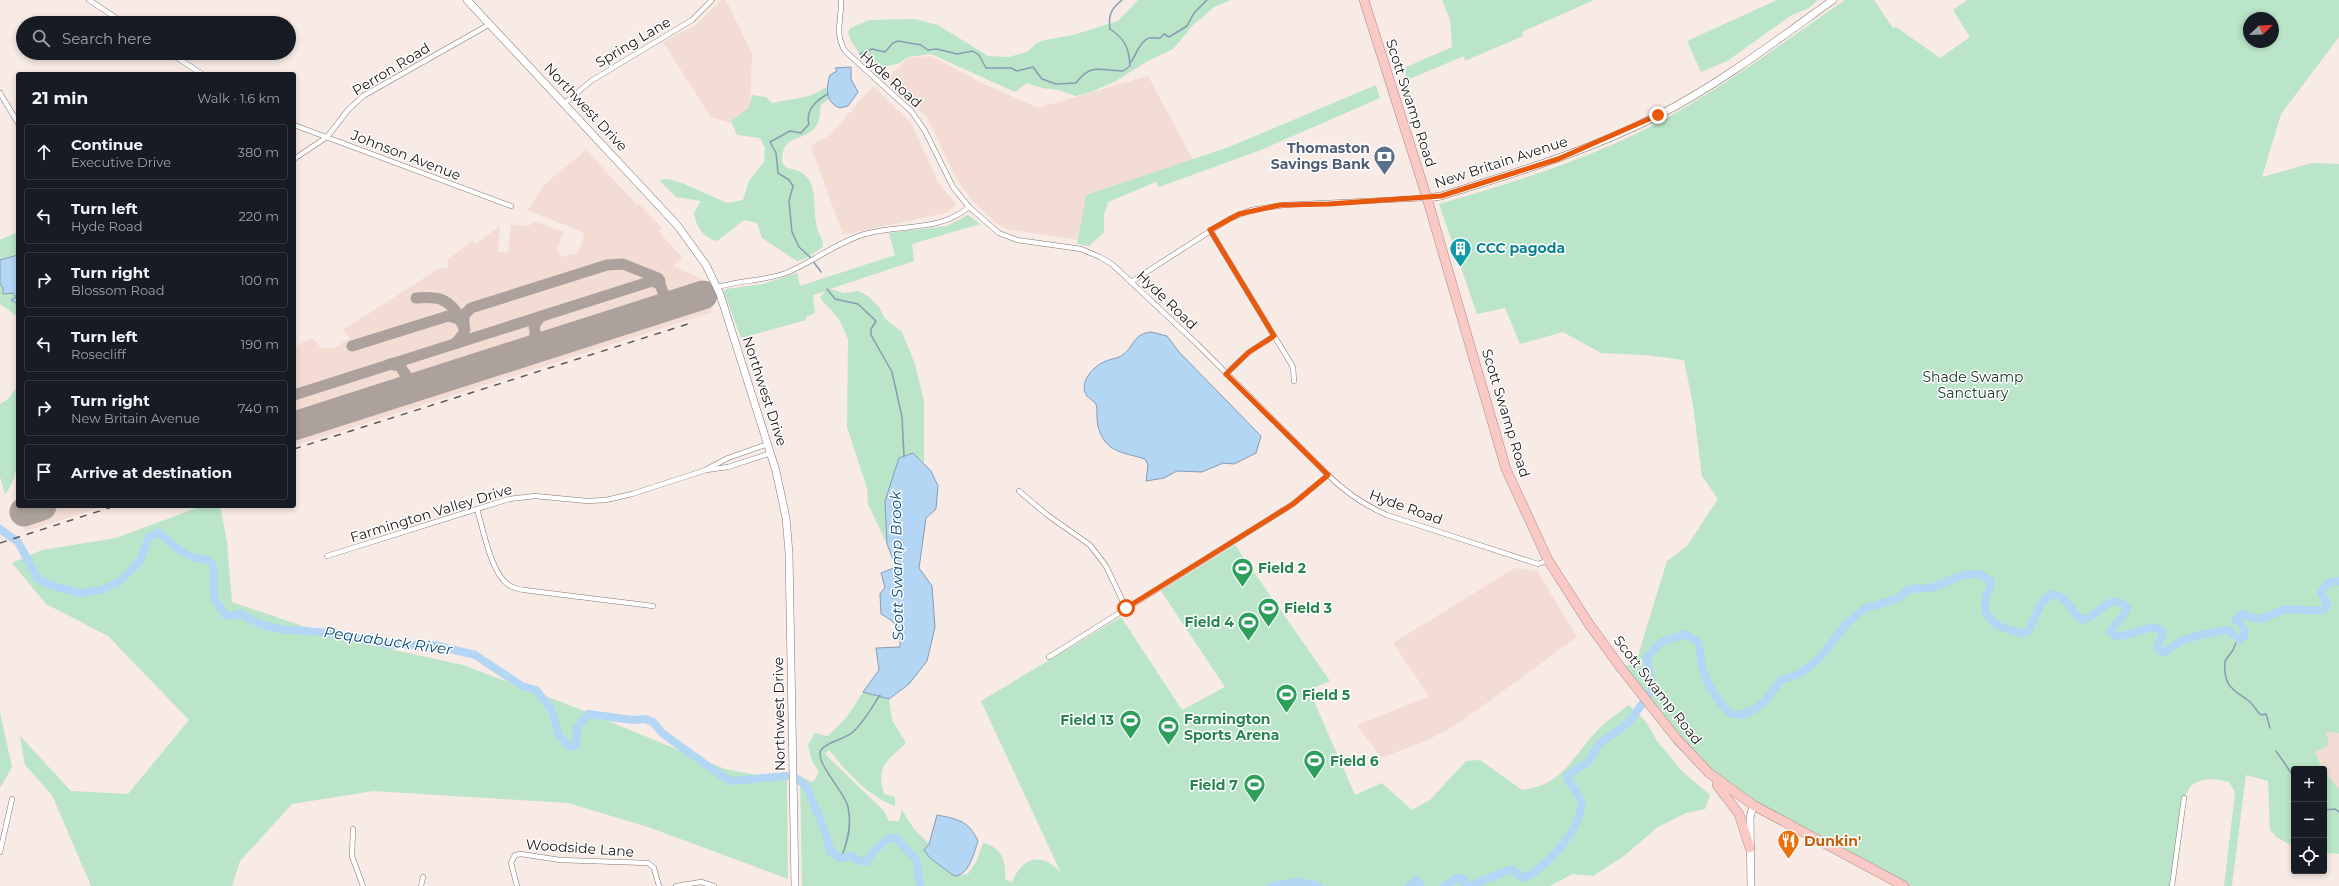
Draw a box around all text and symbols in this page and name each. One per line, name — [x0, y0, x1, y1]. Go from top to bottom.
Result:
north arrow — [2243, 12, 2279, 48]
street label: Spring Lane — [592, 13, 674, 71]
search box — [16, 16, 296, 60]
icon: search — [30, 27, 52, 49]
text: Search here — [62, 29, 151, 48]
street label: Scott Swamp Road — [1382, 37, 1440, 169]
street label: Perron Road — [349, 39, 433, 99]
street label: Hyde Road — [856, 47, 926, 111]
street label: Northwest Drive — [540, 59, 632, 155]
text: 21 min — [32, 88, 88, 108]
text: Walk · 1.6 km — [197, 90, 280, 106]
route end — [1649, 106, 1667, 124]
street label: Johnson Avenue — [348, 125, 464, 184]
street label: New Britain Avenue — [1432, 132, 1570, 192]
text: Continue — [71, 135, 143, 154]
place label: Thomaston Savings Bank — [1271, 139, 1371, 173]
icon: ahead — [33, 141, 55, 163]
bank icon: Thomaston Savings Bank — [1372, 143, 1398, 176]
text: 380 m — [238, 144, 279, 160]
text: Executive Drive — [71, 154, 171, 170]
text: Turn left — [71, 199, 138, 218]
icon: left — [33, 205, 55, 227]
text: 220 m — [238, 208, 279, 224]
text: Hyde Road — [71, 218, 142, 234]
building icon: CCC pagoda — [1447, 235, 1473, 268]
place label: CCC pagoda — [1476, 239, 1565, 257]
text: Turn right — [71, 263, 150, 282]
street label: Hyde Road — [1133, 267, 1201, 333]
icon: right — [33, 269, 55, 291]
text: 100 m — [240, 272, 279, 288]
text: Blossom Road — [71, 282, 164, 298]
text: Turn left — [71, 327, 138, 346]
icon: left — [33, 333, 55, 355]
street label: Northwest Drive — [739, 334, 791, 448]
text: 190 m — [241, 336, 279, 352]
text: Rosecliff — [71, 346, 126, 362]
street label: Scott Swamp Road — [1478, 347, 1534, 479]
park label: Shade Swamp Sanctuary — [1922, 368, 2024, 402]
text: Turn right — [71, 391, 150, 410]
icon: right — [33, 397, 55, 419]
text: 740 m — [238, 400, 279, 416]
text: New Britain Avenue — [71, 410, 200, 426]
icon: arrive — [33, 461, 55, 483]
text: Arrive at destination — [71, 463, 232, 482]
street label: Farmington Valley Drive — [348, 480, 514, 546]
street label: Hyde Road — [1367, 485, 1445, 529]
water label: Scott Swamp Brook — [886, 490, 907, 641]
sports icon: Field 2 — [1229, 555, 1255, 588]
place label: Field 2 — [1258, 559, 1306, 577]
sports icon: Field 3 — [1256, 595, 1282, 628]
route start — [1117, 599, 1135, 617]
place label: Field 3 — [1284, 599, 1332, 617]
sports icon: Field 4 — [1236, 609, 1262, 642]
place label: Field 4 — [1184, 613, 1234, 631]
water label: Pequabuck River — [323, 622, 454, 659]
street label: Scott Swamp Road — [1610, 632, 1706, 748]
street label: Northwest Drive — [769, 657, 789, 771]
sports icon: Field 5 — [1274, 682, 1300, 715]
place label: Field 5 — [1302, 686, 1350, 704]
sports icon: Field 13 — [1117, 707, 1143, 740]
place label: Farmington Sports Arena — [1184, 710, 1279, 744]
place label: Field 13 — [1060, 711, 1114, 729]
sports icon: Farmington Sports Arena — [1155, 714, 1181, 747]
sports icon: Field 6 — [1302, 748, 1328, 781]
place label: Field 6 — [1330, 752, 1379, 770]
map controls — [2291, 766, 2327, 874]
button: + — [2291, 766, 2327, 802]
sports icon: Field 7 — [1241, 772, 1267, 805]
place label: Field 7 — [1189, 776, 1238, 794]
button: − — [2291, 802, 2327, 838]
restaurant icon: Dunkin' — [1776, 828, 1802, 861]
place label: Dunkin' — [1804, 832, 1861, 850]
street label: Woodside Lane — [525, 835, 635, 861]
button: locate — [2291, 838, 2327, 874]

